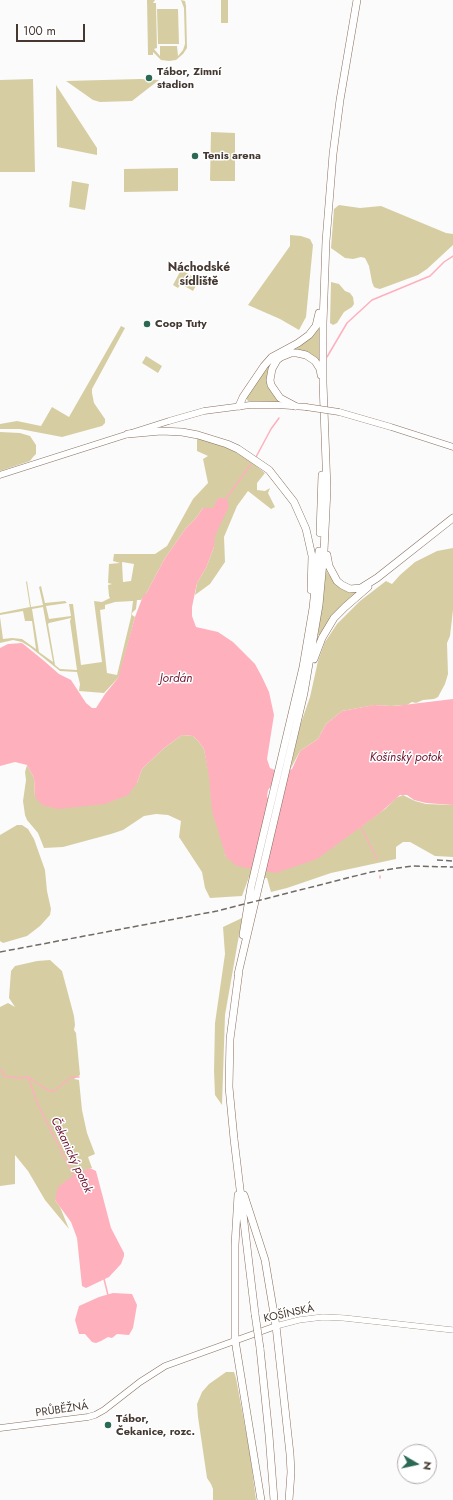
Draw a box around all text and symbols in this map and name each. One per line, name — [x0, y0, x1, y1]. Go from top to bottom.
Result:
scale bar — [18, 16, 87, 42]
text: 100 m — [23, 22, 56, 40]
place label: Tábor, Zimní stadion — [157, 65, 221, 91]
marker: Tábor, Zimní stadion — [144, 73, 154, 83]
place label: Tenis arena — [203, 149, 261, 163]
marker: Tenis arena — [190, 151, 200, 161]
district label: Náchodské sídliště — [168, 261, 230, 289]
place label: Coop Tuty — [155, 317, 207, 331]
marker: Coop Tuty — [142, 319, 152, 329]
water label: Jordán — [160, 672, 192, 686]
water label: Košínský potok — [370, 751, 442, 765]
water label: Čekanický potok — [47, 1115, 95, 1195]
street label: KOŠÍNSKÁ — [263, 1302, 315, 1326]
street label: PRŮBĚŽNÁ — [35, 1400, 89, 1420]
place label: Tábor, Čekanice, rozc. — [116, 1412, 195, 1438]
marker: Tábor, Čekanice, rozc. — [103, 1420, 113, 1430]
north arrow — [397, 1444, 437, 1484]
text: N — [419, 1460, 436, 1471]

